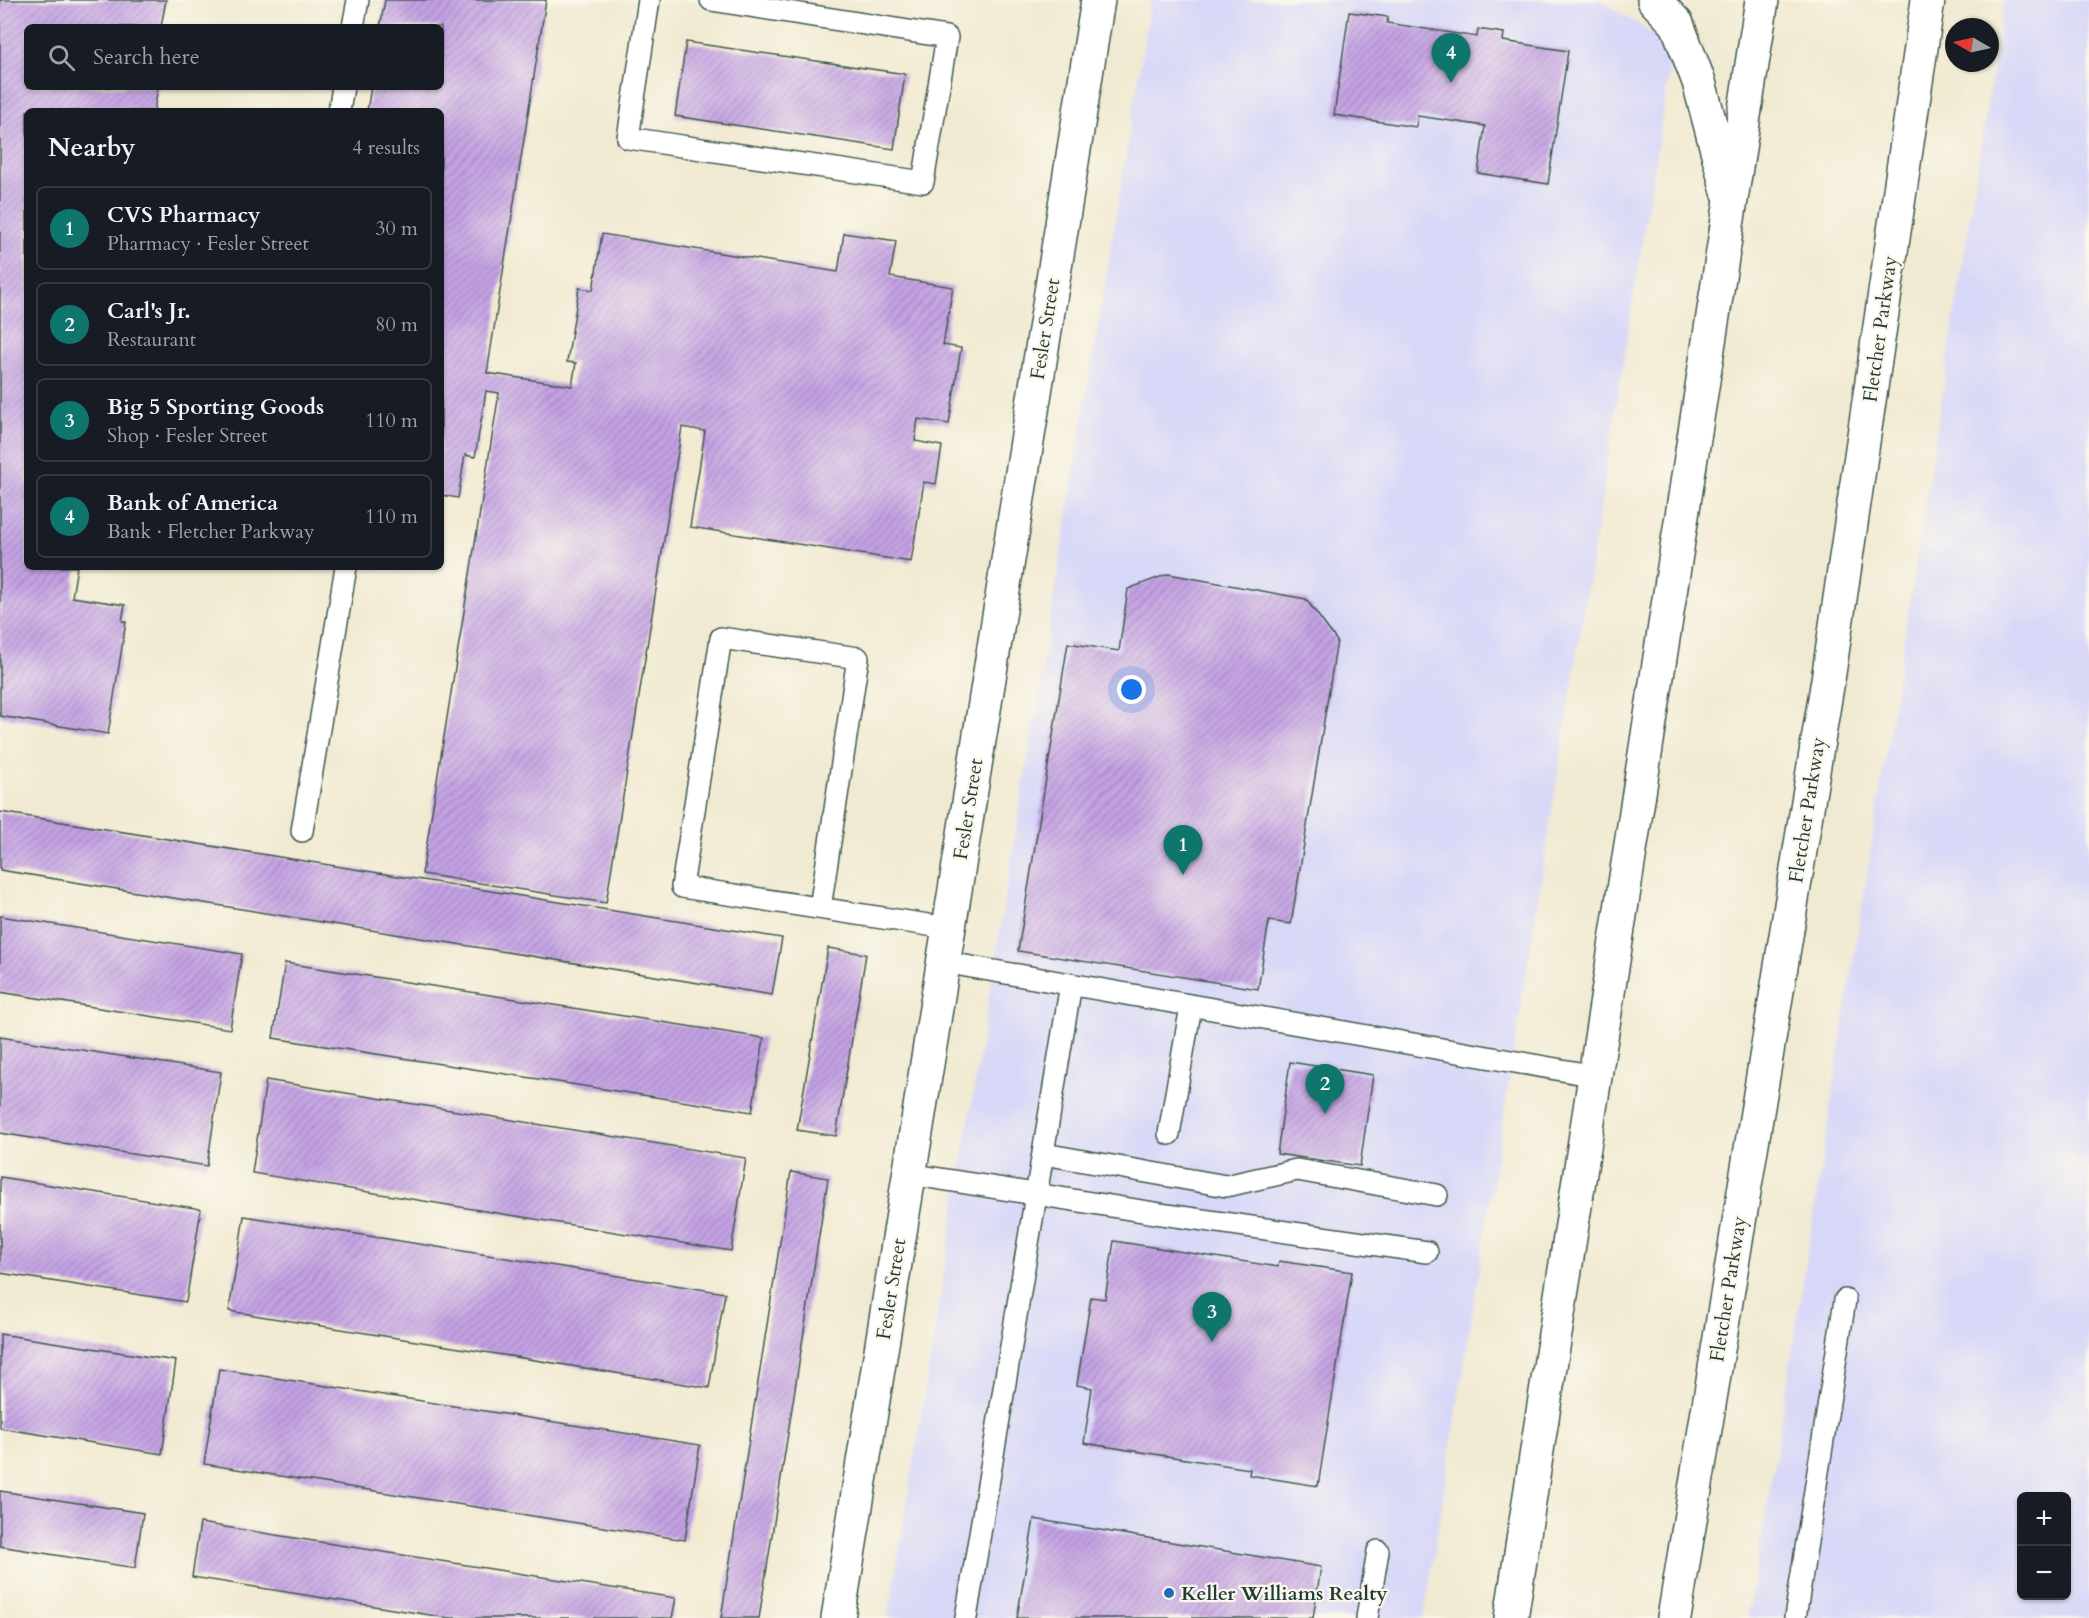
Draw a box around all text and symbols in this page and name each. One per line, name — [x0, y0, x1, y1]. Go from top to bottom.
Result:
north arrow — [1945, 18, 1999, 72]
search box — [24, 24, 444, 90]
pin: 4 — [1432, 34, 1470, 83]
icon: search — [45, 41, 78, 74]
text: Search here — [93, 42, 200, 72]
text: Nearby — [48, 130, 136, 165]
text: 4 results — [352, 134, 420, 161]
text: CVS Pharmacy — [107, 200, 261, 230]
text: 1 — [64, 215, 75, 242]
text: 30 m — [375, 215, 418, 242]
text: Pharmacy · Fesler Street — [107, 230, 309, 257]
street label: Fletcher Parkway — [1856, 254, 1904, 404]
street label: Fesler Street — [1024, 276, 1066, 382]
text: Carl's Jr. — [107, 296, 191, 326]
text: 2 — [64, 311, 75, 338]
text: 80 m — [375, 311, 418, 338]
text: Restaurant — [107, 326, 196, 353]
text: Big 5 Sporting Goods — [107, 392, 324, 422]
text: 3 — [64, 407, 75, 434]
text: 110 m — [365, 407, 418, 434]
text: Shop · Fesler Street — [107, 422, 267, 449]
text: Bank of America — [107, 488, 278, 518]
text: 4 — [64, 503, 75, 530]
text: 110 m — [365, 503, 418, 530]
text: Bank · Fletcher Parkway — [107, 518, 315, 545]
your location — [1117, 675, 1146, 704]
street label: Fletcher Parkway — [1782, 735, 1832, 885]
street label: Fesler Street — [947, 756, 989, 862]
pin: 1 — [1164, 826, 1202, 875]
pin: 2 — [1306, 1064, 1344, 1114]
street label: Fletcher Parkway — [1703, 1214, 1753, 1364]
street label: Fesler Street — [870, 1236, 912, 1342]
pin: 3 — [1192, 1292, 1232, 1342]
map controls — [2017, 1492, 2071, 1600]
button: + — [2017, 1492, 2071, 1546]
button: − — [2017, 1546, 2071, 1600]
place label: Keller Williams Realty — [1181, 1580, 1388, 1607]
marker: Keller Williams Realty — [1162, 1586, 1176, 1600]

